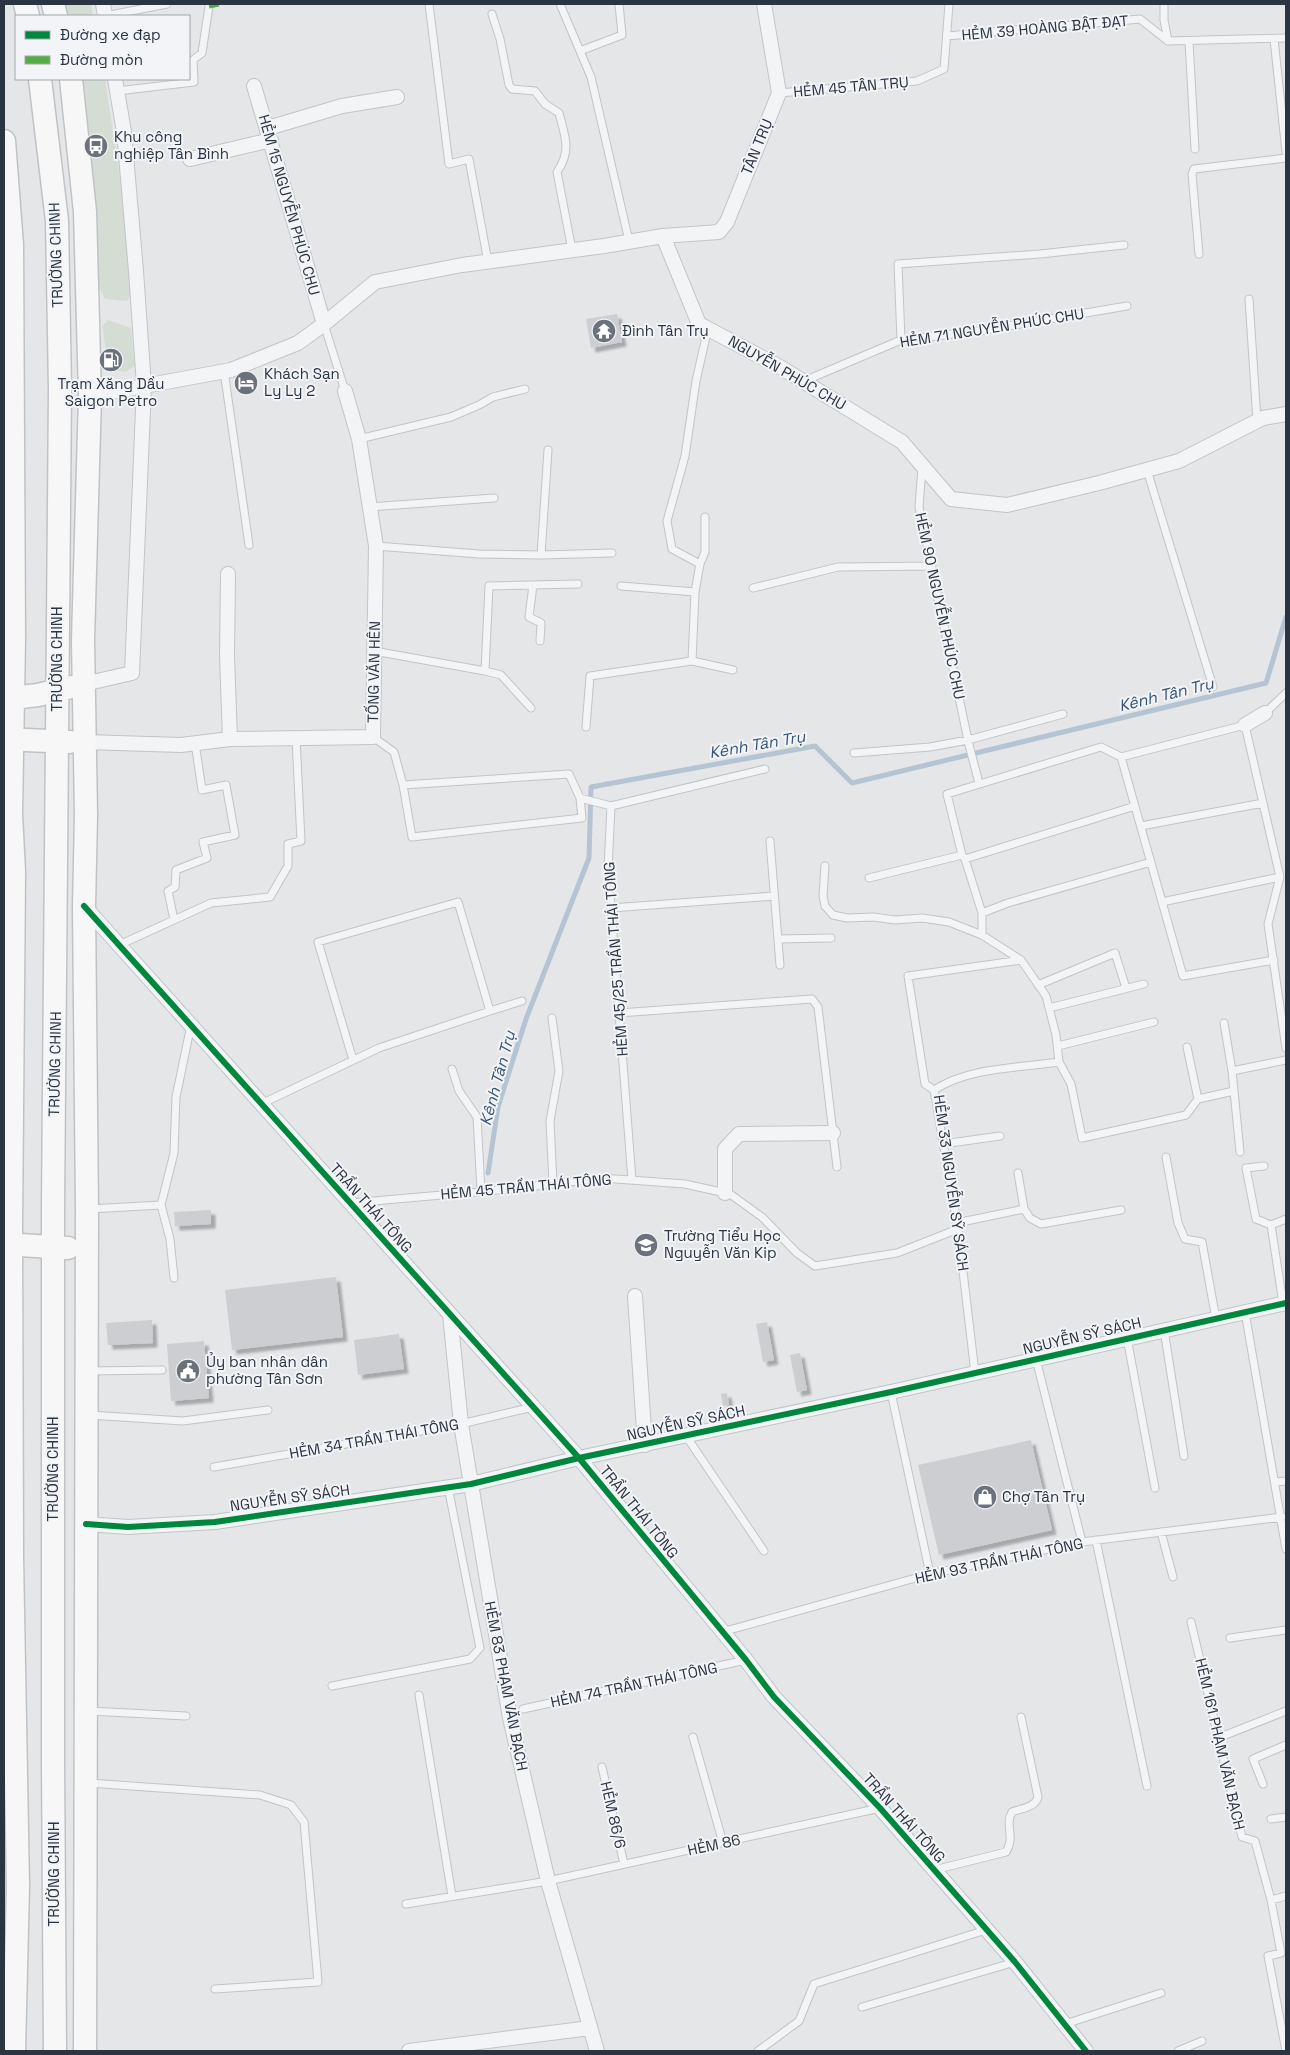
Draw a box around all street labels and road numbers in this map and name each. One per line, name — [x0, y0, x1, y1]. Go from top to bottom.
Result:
street label: HẺM 39 HOÀNG BẬT ĐẠT — [961, 11, 1129, 44]
street label: HẺM 45 TÂN TRỤ — [792, 72, 909, 101]
street label: HẺM 15 NGUYỄN PHÚC CHU — [255, 112, 326, 297]
street label: TÂN TRỤ — [737, 116, 776, 178]
street label: TRƯỜNG CHINH — [44, 202, 67, 308]
street label: HẺM 71 NGUYỄN PHÚC CHU — [898, 302, 1086, 351]
street label: NGUYỄN PHÚC CHU — [725, 329, 851, 414]
street label: HẺM 90 NGUYỄN PHÚC CHU — [911, 510, 972, 701]
street label: TRƯỜNG CHINH — [47, 606, 66, 712]
street label: TỐNG VĂN HÊN — [362, 621, 384, 723]
street label: HẺM 45/25 TRẦN THÁI TÔNG — [598, 861, 632, 1057]
street label: TRƯỜNG CHINH — [44, 1011, 65, 1117]
street label: HẺM 33 NGUYỄN SỸ SÁCH — [930, 1093, 975, 1272]
street label: TRẦN THÁI TÔNG — [326, 1158, 418, 1257]
street label: HẺM 45 TRẦN THÁI TÔNG — [440, 1169, 612, 1203]
street label: NGUYỄN SỸ SÁCH — [1020, 1311, 1143, 1358]
street label: NGUYỄN SỸ SÁCH — [624, 1399, 747, 1444]
street label: HẺM 34 TRẦN THÁI TÔNG — [288, 1413, 460, 1463]
street label: TRƯỜNG CHINH — [43, 1416, 62, 1522]
street label: TRẦN THÁI TÔNG — [596, 1461, 684, 1562]
street label: NGUYỄN SỸ SÁCH — [228, 1478, 351, 1515]
street label: HẺM 93 TRẦN THÁI TÔNG — [913, 1532, 1085, 1588]
street label: HẺM 83 PHẠM VĂN BẠCH — [481, 1599, 532, 1772]
street label: HẺM 161 PHẠM VĂN BẠCH — [1191, 1656, 1250, 1832]
street label: HẺM 74 TRẦN THÁI TÔNG — [548, 1657, 719, 1711]
street label: TRẦN THÁI TÔNG — [859, 1768, 951, 1867]
street label: HẺM 86/6 — [597, 1779, 630, 1850]
street label: TRƯỜNG CHINH — [44, 1821, 63, 1927]
street label: HẺM 86 — [686, 1830, 742, 1859]

